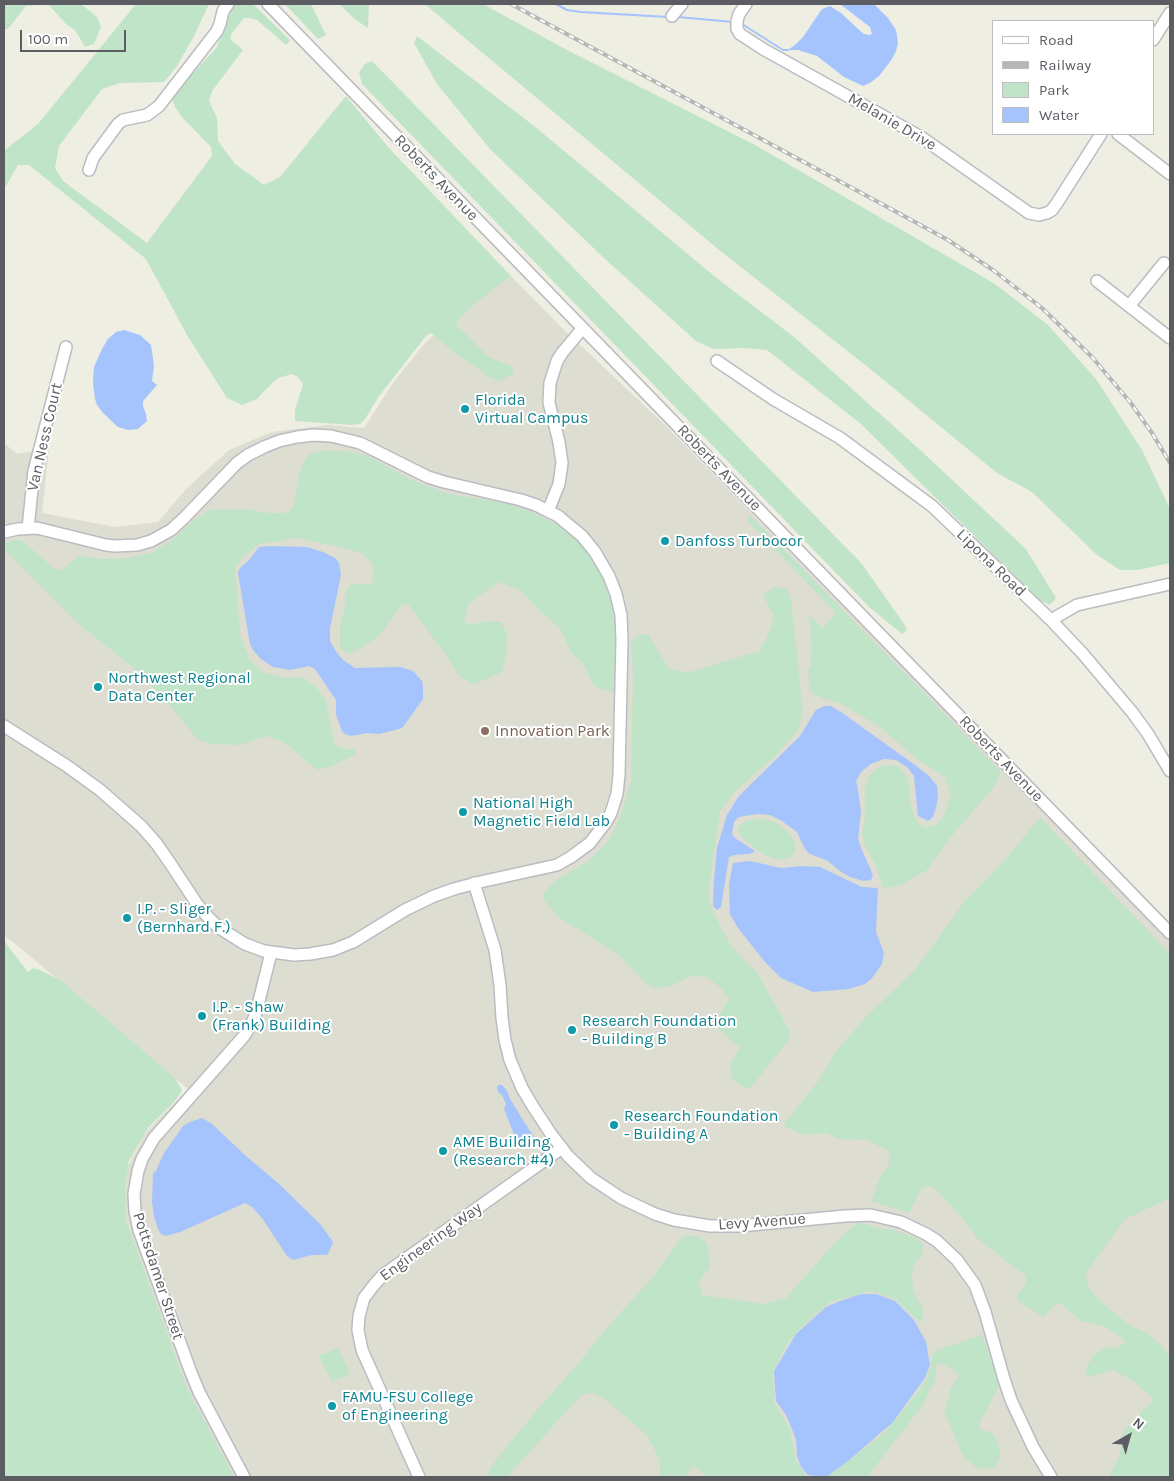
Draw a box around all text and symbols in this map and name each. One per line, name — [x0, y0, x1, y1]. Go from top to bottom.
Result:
scale bar — [22, 20, 129, 52]
legend — [992, 20, 1154, 135]
text: 100 m — [28, 30, 68, 48]
text: Road — [1039, 31, 1074, 49]
text: Railway — [1039, 56, 1091, 74]
text: Park — [1039, 81, 1069, 99]
street label: Melanie Drive — [844, 89, 940, 155]
text: Water — [1039, 106, 1079, 124]
street label: Roberts Avenue — [390, 131, 482, 225]
street label: Van Ness Court — [23, 381, 67, 493]
place label: Florida Virtual Campus — [475, 390, 588, 428]
marker: Florida Virtual Campus — [459, 403, 471, 415]
street label: Roberts Avenue — [673, 421, 765, 515]
street label: Lipona Road — [952, 525, 1030, 601]
place label: Danfoss Turbocor — [675, 531, 802, 551]
marker: Danfoss Turbocor — [659, 535, 671, 547]
place label: Northwest Regional Data Center — [108, 668, 251, 706]
marker: Northwest Regional Data Center — [92, 681, 104, 693]
street label: Roberts Avenue — [955, 712, 1047, 806]
place label: Innovation Park — [495, 721, 610, 741]
marker: Innovation Park — [479, 725, 491, 737]
place label: National High Magnetic Field Lab — [473, 793, 610, 831]
marker: National High Magnetic Field Lab — [457, 806, 469, 818]
place label: I.P. - Sliger (Bernhard F.) — [137, 899, 231, 937]
marker: I.P. - Sliger (Bernhard F.) — [121, 912, 133, 924]
place label: I.P. - Shaw (Frank) Building — [212, 997, 331, 1035]
marker: I.P. - Shaw (Frank) Building — [196, 1010, 208, 1022]
place label: Research Foundation - Building B — [582, 1011, 736, 1049]
marker: Research Foundation - Building B — [566, 1024, 578, 1036]
place label: Research Foundation - Building A — [624, 1106, 778, 1144]
marker: Research Foundation - Building A — [608, 1119, 620, 1131]
place label: AME Building (Research #4) — [453, 1132, 554, 1170]
marker: AME Building (Research #4) — [437, 1145, 449, 1157]
street label: Engineering Way — [376, 1198, 486, 1286]
street label: Levy Avenue — [718, 1209, 806, 1235]
street label: Pottsdamer Street — [128, 1210, 188, 1342]
place label: FAMU-FSU College of Engineering — [342, 1387, 474, 1425]
marker: FAMU-FSU College of Engineering — [326, 1400, 338, 1412]
north arrow — [1104, 1411, 1154, 1461]
text: N — [1129, 1414, 1148, 1434]

